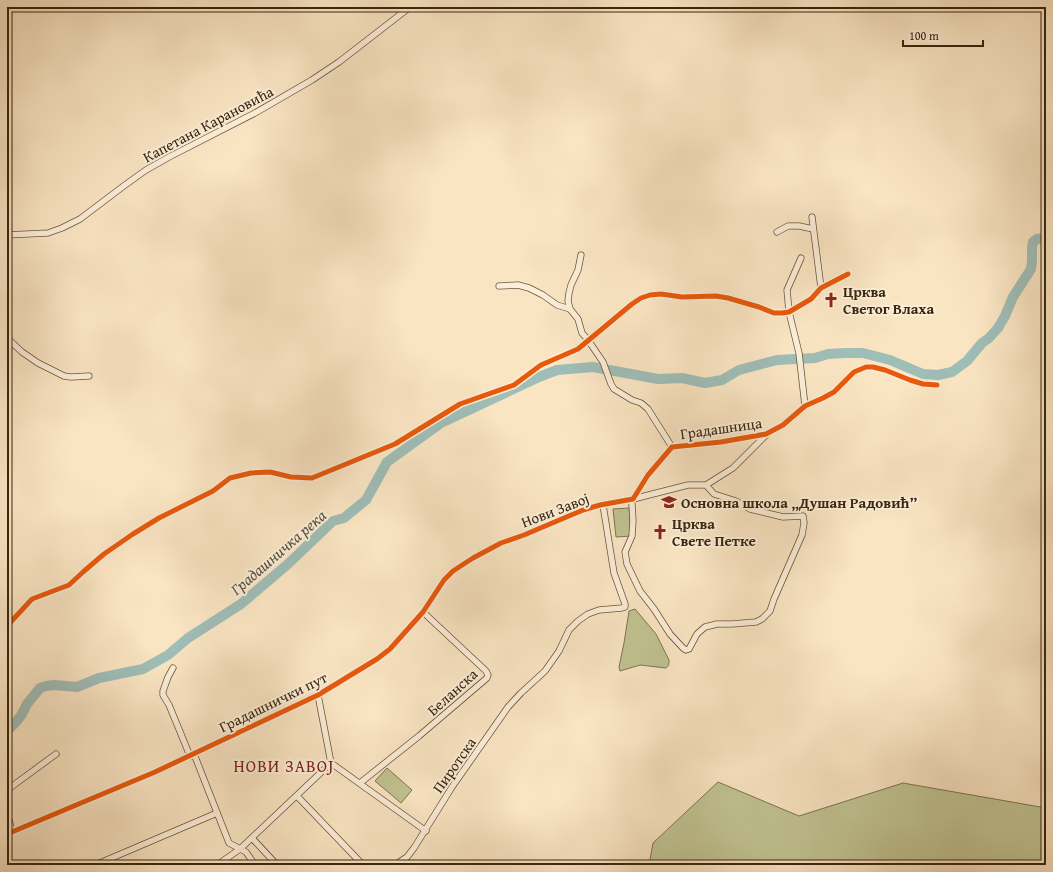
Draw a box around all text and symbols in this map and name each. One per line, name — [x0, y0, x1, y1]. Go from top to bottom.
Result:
scale bar — [903, 22, 983, 48]
text: 100 m — [909, 27, 939, 44]
street label: Капетана Карановића — [139, 80, 278, 167]
place label: Црква Светог Влаха — [843, 281, 934, 319]
church icon: Црква Светог Влаха — [822, 291, 840, 309]
street label: Градашница — [679, 412, 764, 444]
street label: Нови Завој — [518, 487, 592, 533]
place label: Основна школа „Душан Радовић” — [681, 492, 917, 513]
school or university icon: Основна школа „Душан Радовић” — [660, 493, 678, 511]
water label: Градашничка река — [224, 503, 332, 601]
place label: Црква Свете Петке — [672, 513, 756, 551]
church icon: Црква Свете Петке — [651, 523, 669, 541]
street label: Беланска — [422, 663, 482, 720]
street label: Градашнички пут — [215, 666, 331, 737]
street label: Пиротска — [427, 732, 481, 797]
district label: НОВИ ЗАВОЈ — [234, 753, 334, 778]

